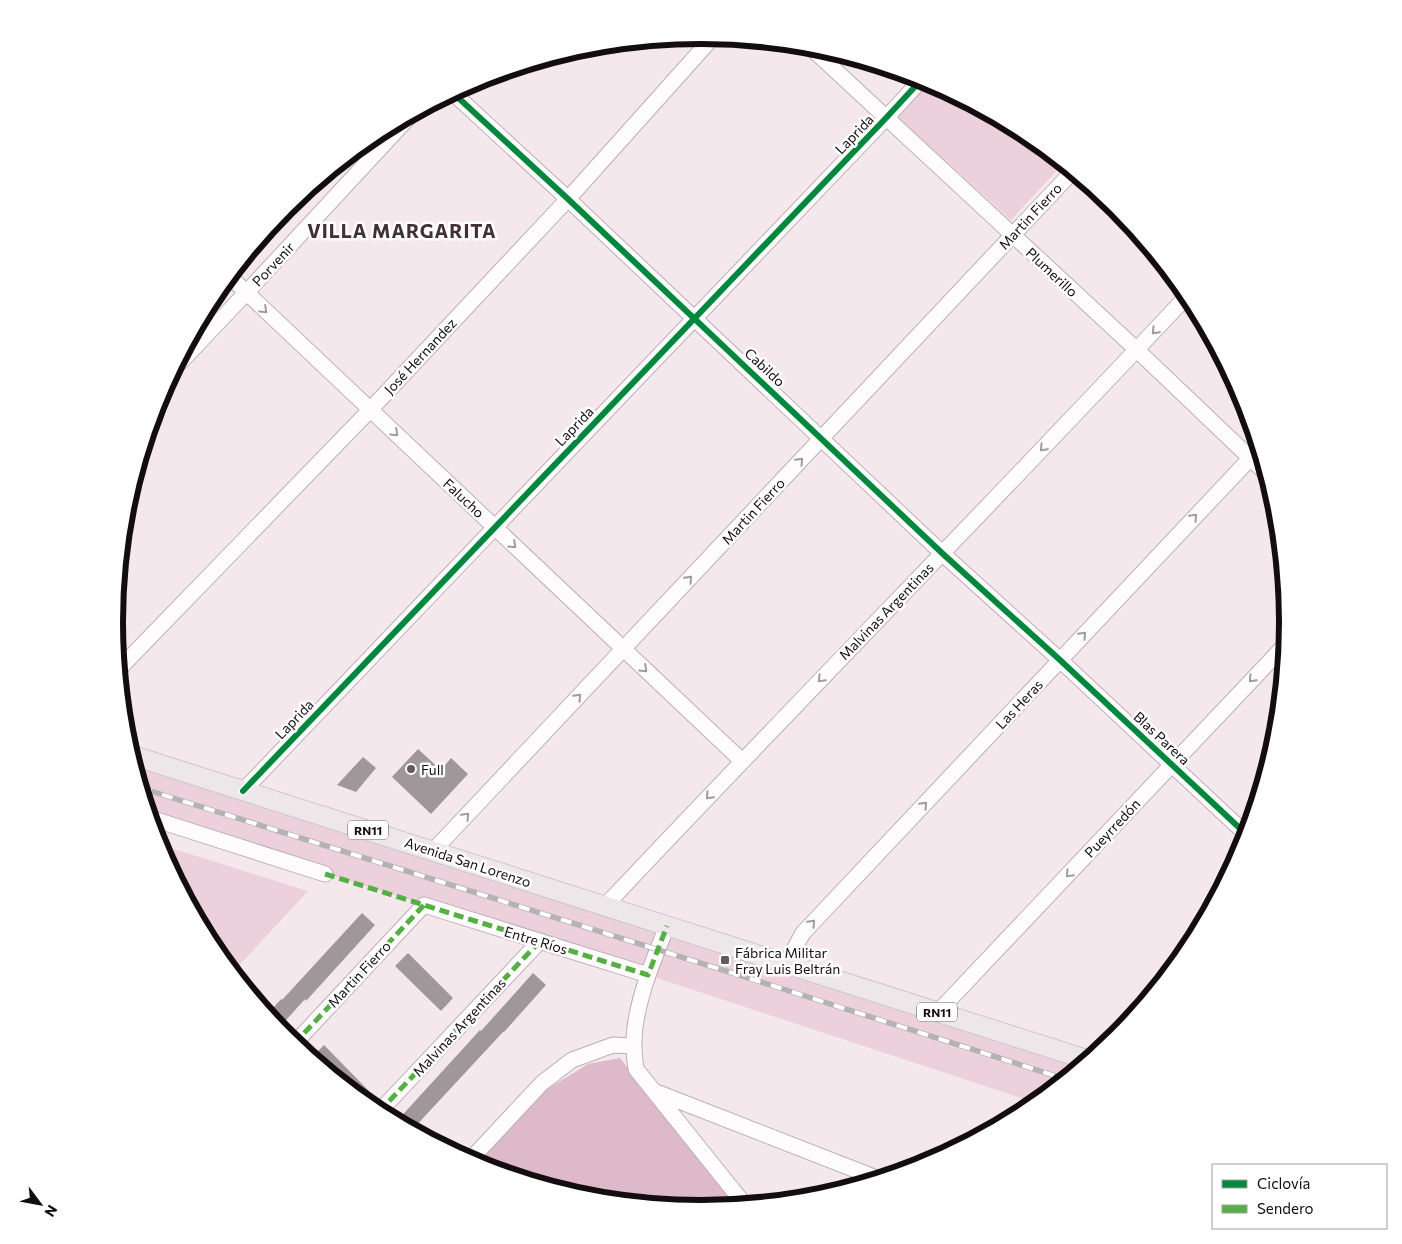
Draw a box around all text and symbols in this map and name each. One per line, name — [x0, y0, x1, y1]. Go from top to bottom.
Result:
street label: Laprida — [831, 111, 877, 157]
street label: Martin Fierro — [995, 179, 1065, 253]
district label: VILLA MARGARITA — [307, 219, 497, 242]
street label: Porvenir — [248, 238, 298, 290]
street label: Plumerillo — [1023, 244, 1081, 300]
one-way arrow — [259, 304, 268, 313]
street label: José Hernandez — [380, 314, 460, 398]
one-way arrow — [1152, 325, 1161, 334]
street label: Cabildo — [741, 344, 789, 390]
street label: Laprida — [551, 403, 597, 449]
one-way arrow — [390, 427, 399, 436]
one-way arrow — [1040, 443, 1049, 452]
one-way arrow — [794, 457, 803, 466]
street label: Martin Fierro — [718, 474, 788, 548]
street label: Falucho — [440, 475, 488, 521]
one-way arrow — [1188, 514, 1197, 523]
one-way arrow — [508, 539, 517, 548]
street label: Malvinas Argentinas — [835, 559, 937, 663]
one-way arrow — [683, 576, 692, 585]
one-way arrow — [1077, 632, 1086, 641]
one-way arrow — [638, 663, 647, 672]
one-way arrow — [818, 673, 827, 682]
one-way arrow — [1249, 674, 1258, 683]
street label: Las Heras — [992, 676, 1046, 732]
one-way arrow — [572, 694, 581, 703]
street label: Laprida — [271, 696, 317, 742]
street label: Blas Parera — [1130, 708, 1194, 768]
place label: Full — [421, 761, 444, 778]
marker: Full — [405, 763, 417, 775]
one-way arrow — [706, 791, 715, 800]
street label: Pueyrredón — [1081, 795, 1143, 861]
one-way arrow — [918, 801, 927, 810]
one-way arrow — [460, 812, 469, 821]
road number: RN11 — [348, 820, 388, 840]
street label: Avenida San Lorenzo — [403, 834, 533, 890]
one-way arrow — [1066, 868, 1075, 877]
one-way arrow — [806, 919, 815, 928]
street label: Entre Ríos — [502, 922, 570, 958]
street label: Martin Fierro — [324, 937, 394, 1011]
place label: Fábrica Militar Fray Luis Beltrán — [735, 944, 840, 977]
marker: Fábrica Militar Fray Luis Beltrán — [719, 954, 731, 966]
street label: Malvinas Argentinas — [409, 974, 509, 1080]
road number: RN11 — [917, 1002, 957, 1022]
legend — [1212, 1164, 1387, 1229]
text: Ciclovía — [1257, 1174, 1310, 1192]
north arrow — [15, 1179, 65, 1229]
text: Sendero — [1257, 1199, 1314, 1217]
text: N — [41, 1202, 61, 1220]

